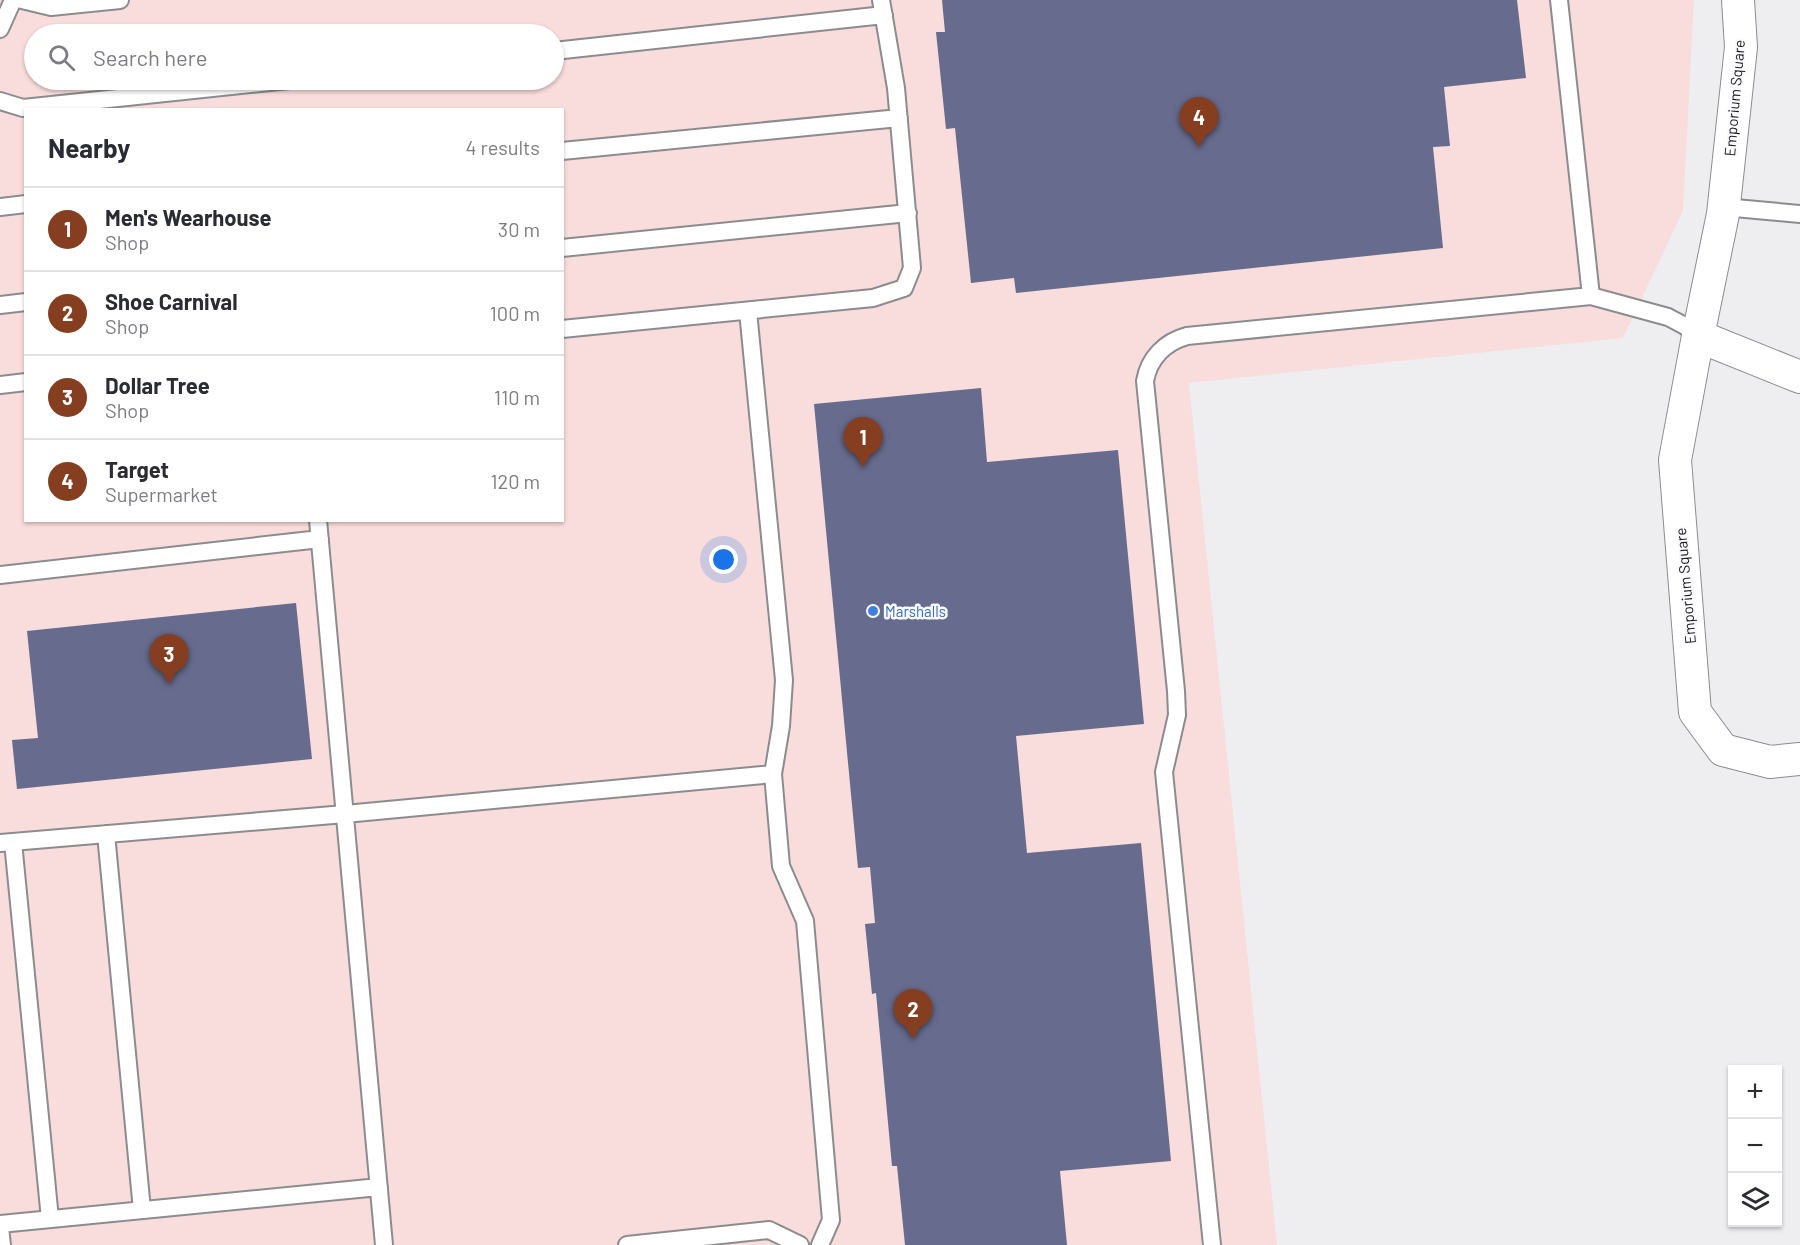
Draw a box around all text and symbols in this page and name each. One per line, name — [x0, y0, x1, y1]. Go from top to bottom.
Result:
search box — [24, 24, 564, 90]
street label: Emporium Square — [1720, 39, 1748, 157]
icon: search — [45, 41, 78, 74]
text: Search here — [93, 44, 207, 70]
pin: 4 — [1180, 98, 1218, 147]
text: Nearby — [48, 132, 130, 163]
text: 4 results — [465, 135, 540, 159]
text: Men's Wearhouse — [105, 204, 272, 230]
text: 1 — [64, 217, 71, 241]
text: 30 m — [498, 217, 540, 241]
text: Shop — [105, 230, 149, 254]
text: Shoe Carnival — [105, 288, 238, 314]
text: 2 — [62, 301, 73, 325]
text: 100 m — [490, 301, 540, 325]
text: Shop — [105, 314, 149, 338]
text: Dollar Tree — [105, 372, 210, 398]
text: 3 — [62, 385, 73, 409]
text: 110 m — [494, 385, 540, 409]
text: Shop — [105, 398, 149, 422]
pin: 1 — [844, 418, 882, 467]
text: Target — [105, 456, 169, 482]
text: 4 — [61, 469, 74, 493]
text: 120 m — [490, 469, 540, 493]
text: Supermarket — [105, 482, 218, 506]
street label: Emporium Square — [1671, 527, 1699, 645]
your location — [709, 545, 738, 574]
place label: Marshalls — [885, 602, 946, 620]
marker: Marshalls — [866, 604, 880, 618]
pin: 3 — [150, 634, 188, 684]
pin: 2 — [894, 990, 932, 1039]
map controls — [1728, 1065, 1782, 1227]
button: + — [1728, 1065, 1782, 1119]
button: − — [1728, 1119, 1782, 1173]
button: layers — [1728, 1173, 1782, 1227]

